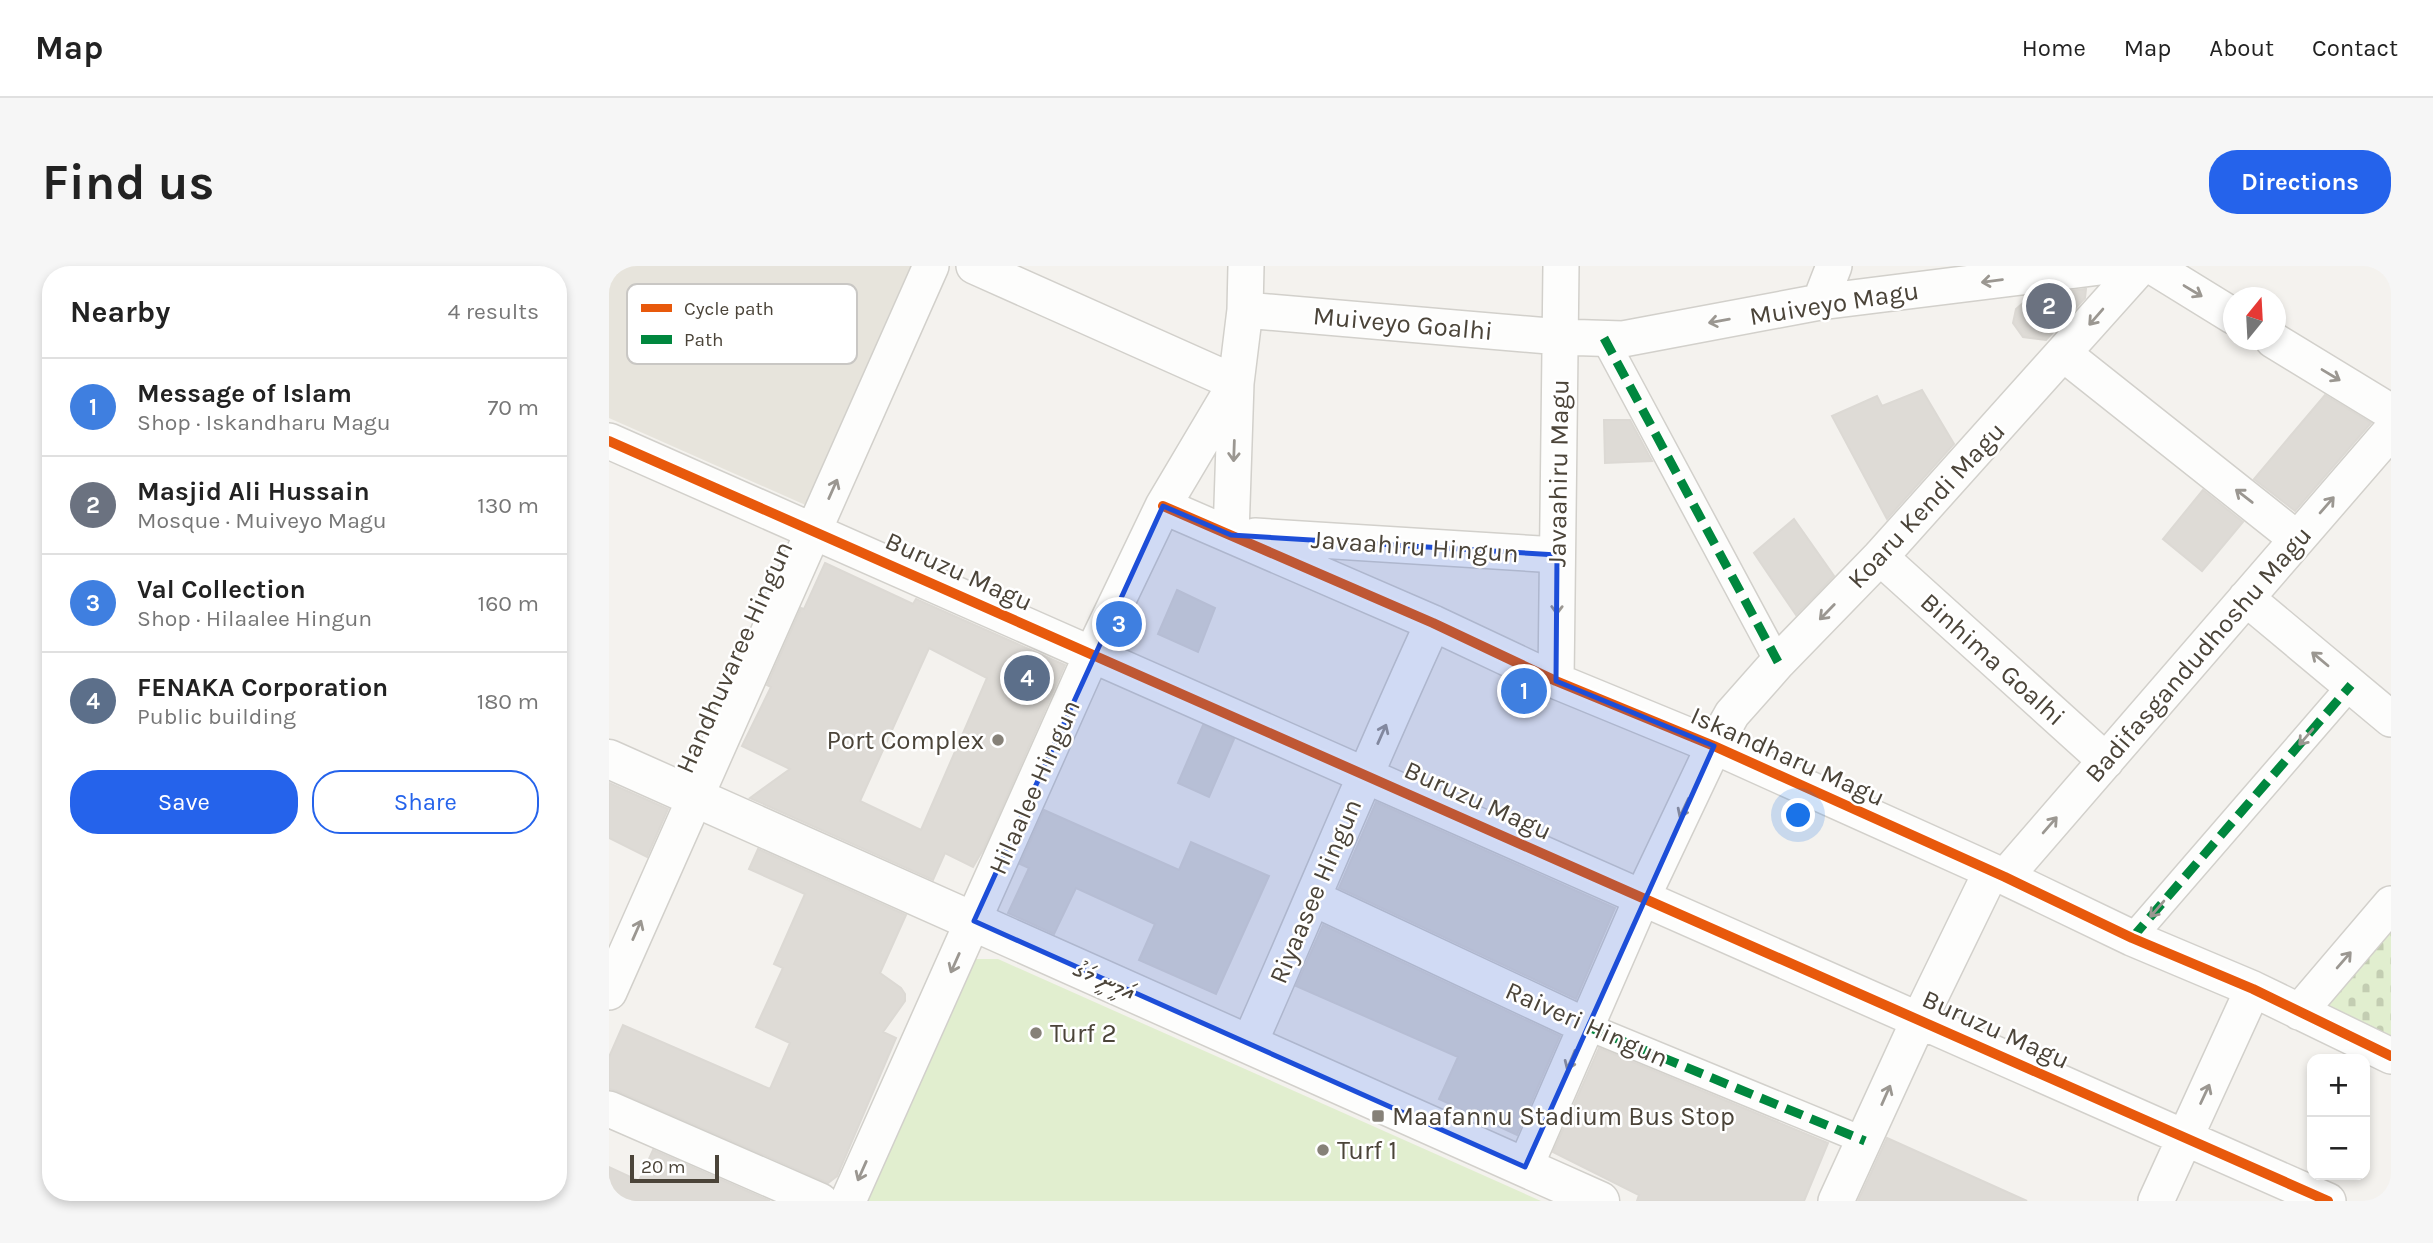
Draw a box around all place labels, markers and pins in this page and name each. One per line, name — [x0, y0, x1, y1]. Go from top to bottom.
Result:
pin: 2 — [2026, 280, 2072, 332]
pin: 3 — [1096, 598, 1142, 650]
pin: 4 — [1004, 652, 1050, 704]
pin: 1 — [1501, 665, 1547, 717]
place label: Port Complex — [826, 725, 984, 756]
marker: Port Complex — [990, 732, 1006, 748]
place label: Turf 2 — [1050, 1018, 1117, 1049]
marker: Turf 2 — [1028, 1025, 1044, 1041]
place label: Maafannu Stadium Bus Stop — [1392, 1101, 1735, 1132]
marker: Maafannu Stadium Bus Stop — [1370, 1108, 1386, 1124]
place label: Turf 1 — [1337, 1135, 1397, 1166]
marker: Turf 1 — [1315, 1142, 1331, 1158]

